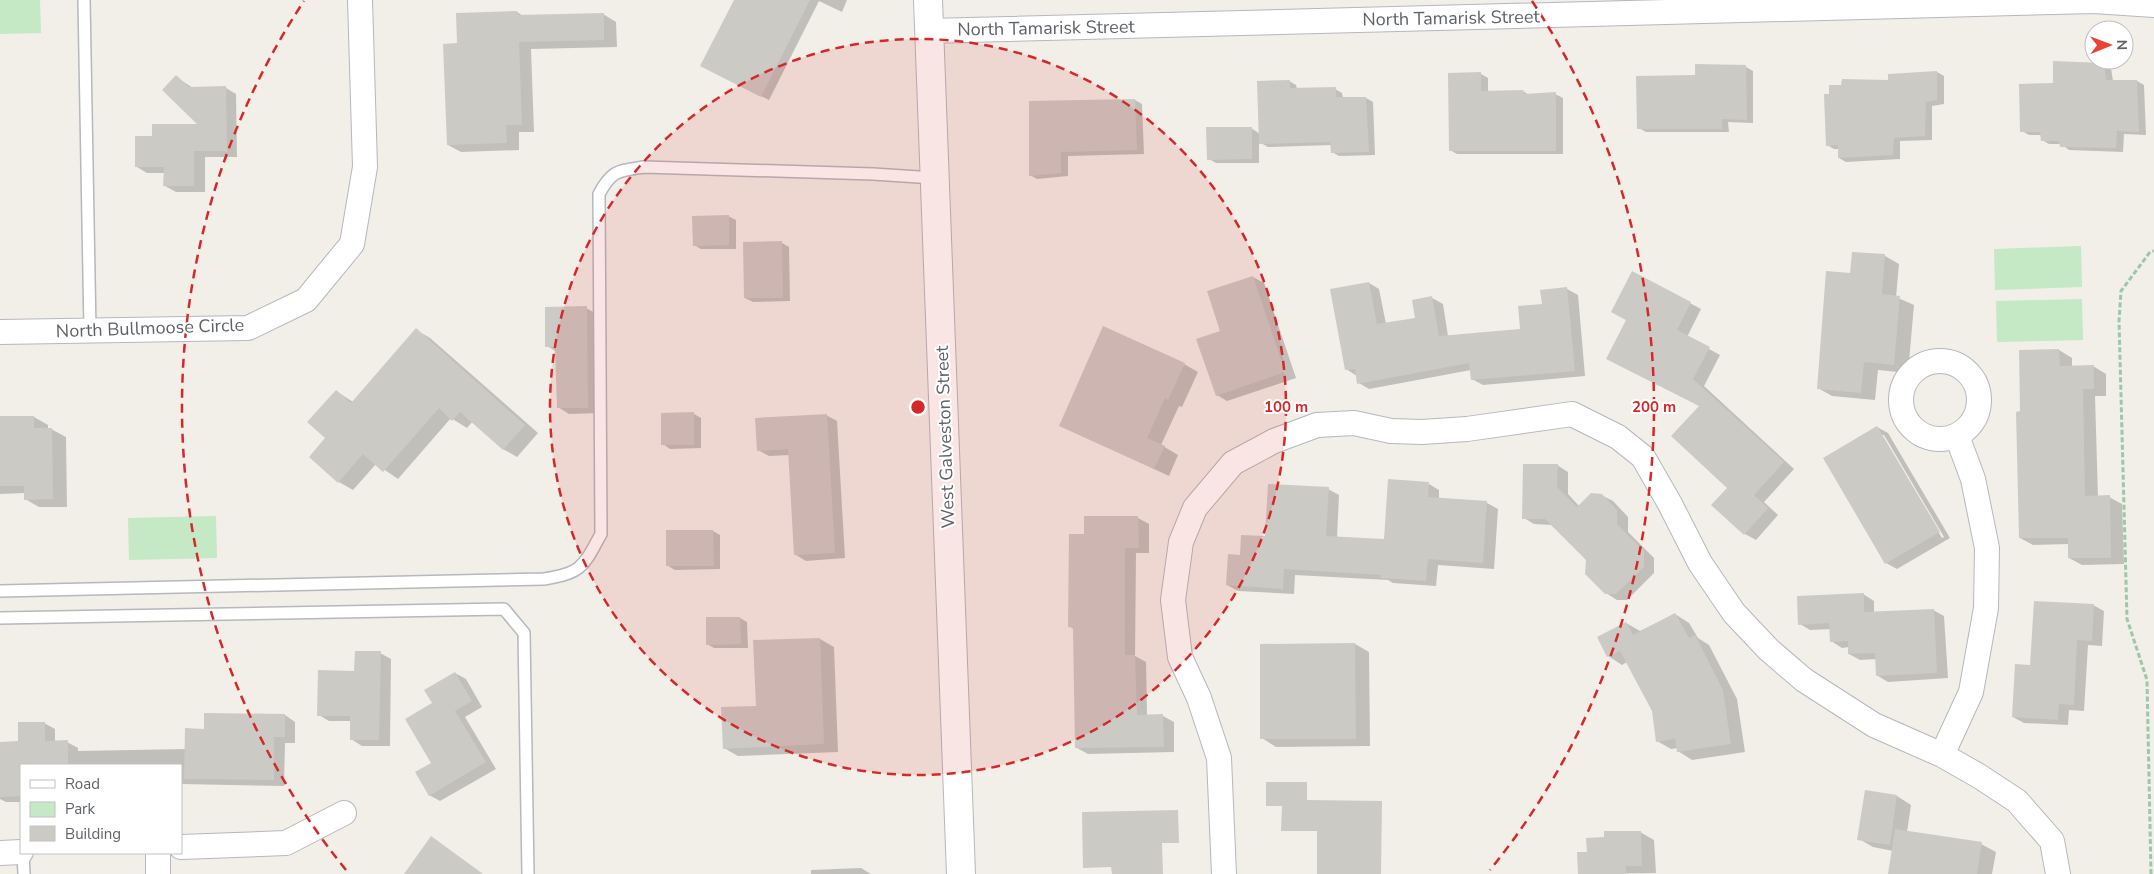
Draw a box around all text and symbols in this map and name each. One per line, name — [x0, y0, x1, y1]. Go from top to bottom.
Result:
street label: North Tamarisk Street — [1362, 4, 1541, 32]
street label: North Tamarisk Street — [957, 14, 1136, 42]
north arrow — [2084, 20, 2134, 70]
text: N — [2112, 39, 2131, 50]
street label: North Bullmoose Circle — [55, 313, 245, 343]
street label: West Galveston Street — [930, 344, 960, 529]
text: 100 m — [1264, 397, 1308, 417]
text: 200 m — [1632, 397, 1676, 417]
centre of rings — [909, 398, 927, 416]
legend — [20, 764, 182, 854]
text: Road — [65, 774, 100, 794]
text: Park — [65, 799, 95, 819]
text: Building — [65, 824, 121, 844]

